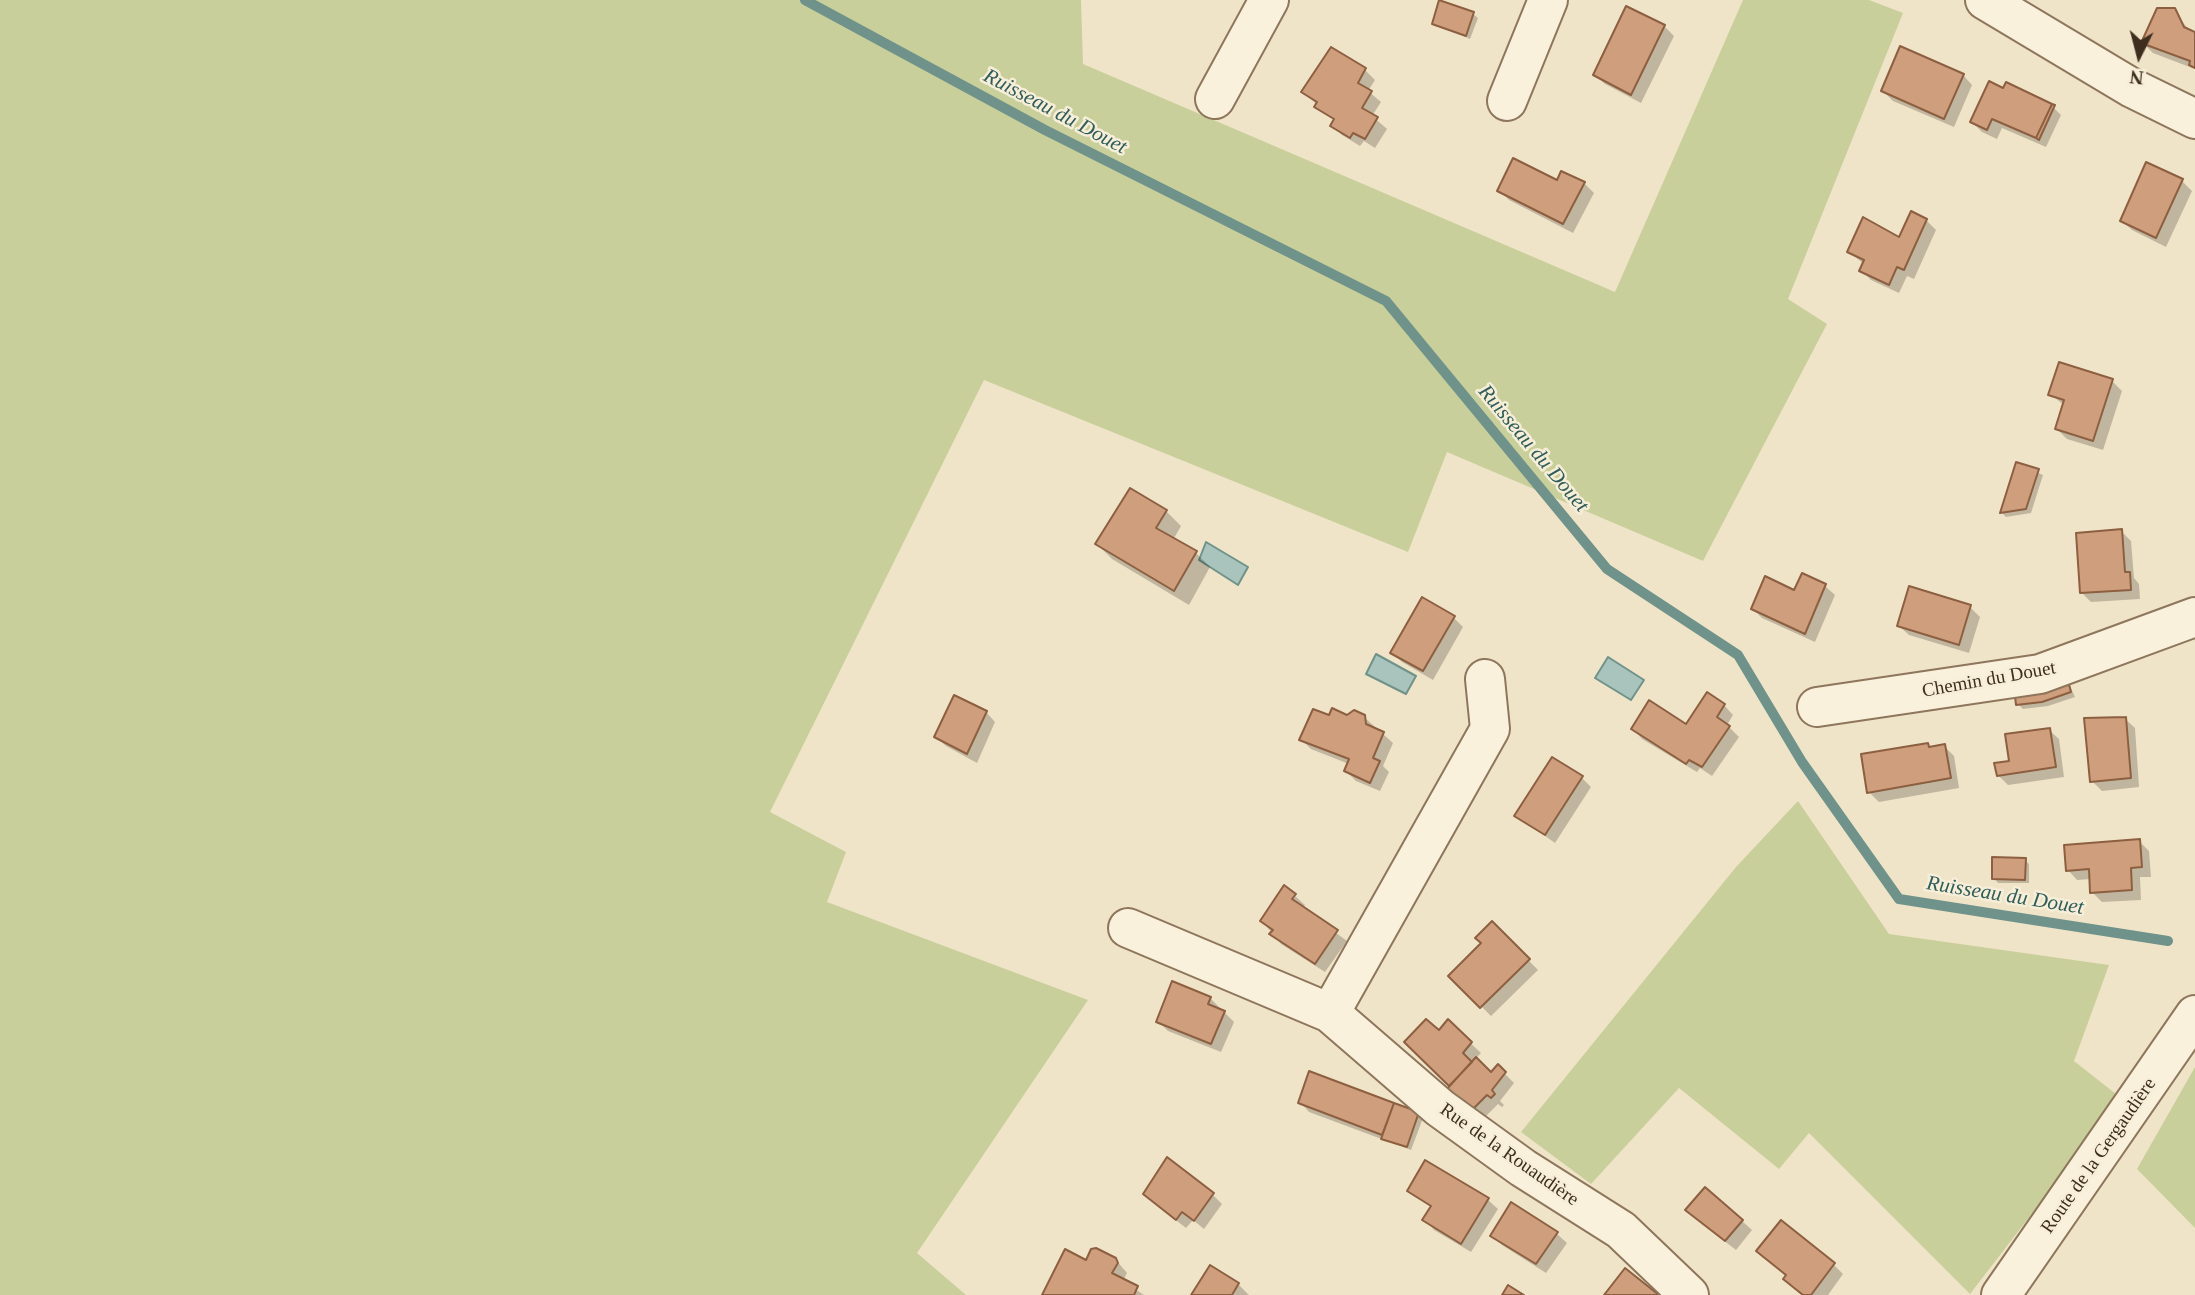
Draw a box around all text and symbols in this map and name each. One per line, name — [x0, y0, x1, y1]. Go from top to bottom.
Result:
north arrow — [2104, 21, 2174, 91]
water label: Ruisseau du Douet — [979, 64, 1131, 160]
text: N — [2129, 66, 2145, 89]
water label: Ruisseau du Douet — [1472, 380, 1594, 518]
street label: Chemin du Douet — [1920, 657, 2058, 703]
water label: Ruisseau du Douet — [1925, 871, 2085, 921]
street label: Route de la Gergaudière — [2037, 1074, 2161, 1238]
street label: Rue de la Rouaudière — [1435, 1099, 1583, 1211]

